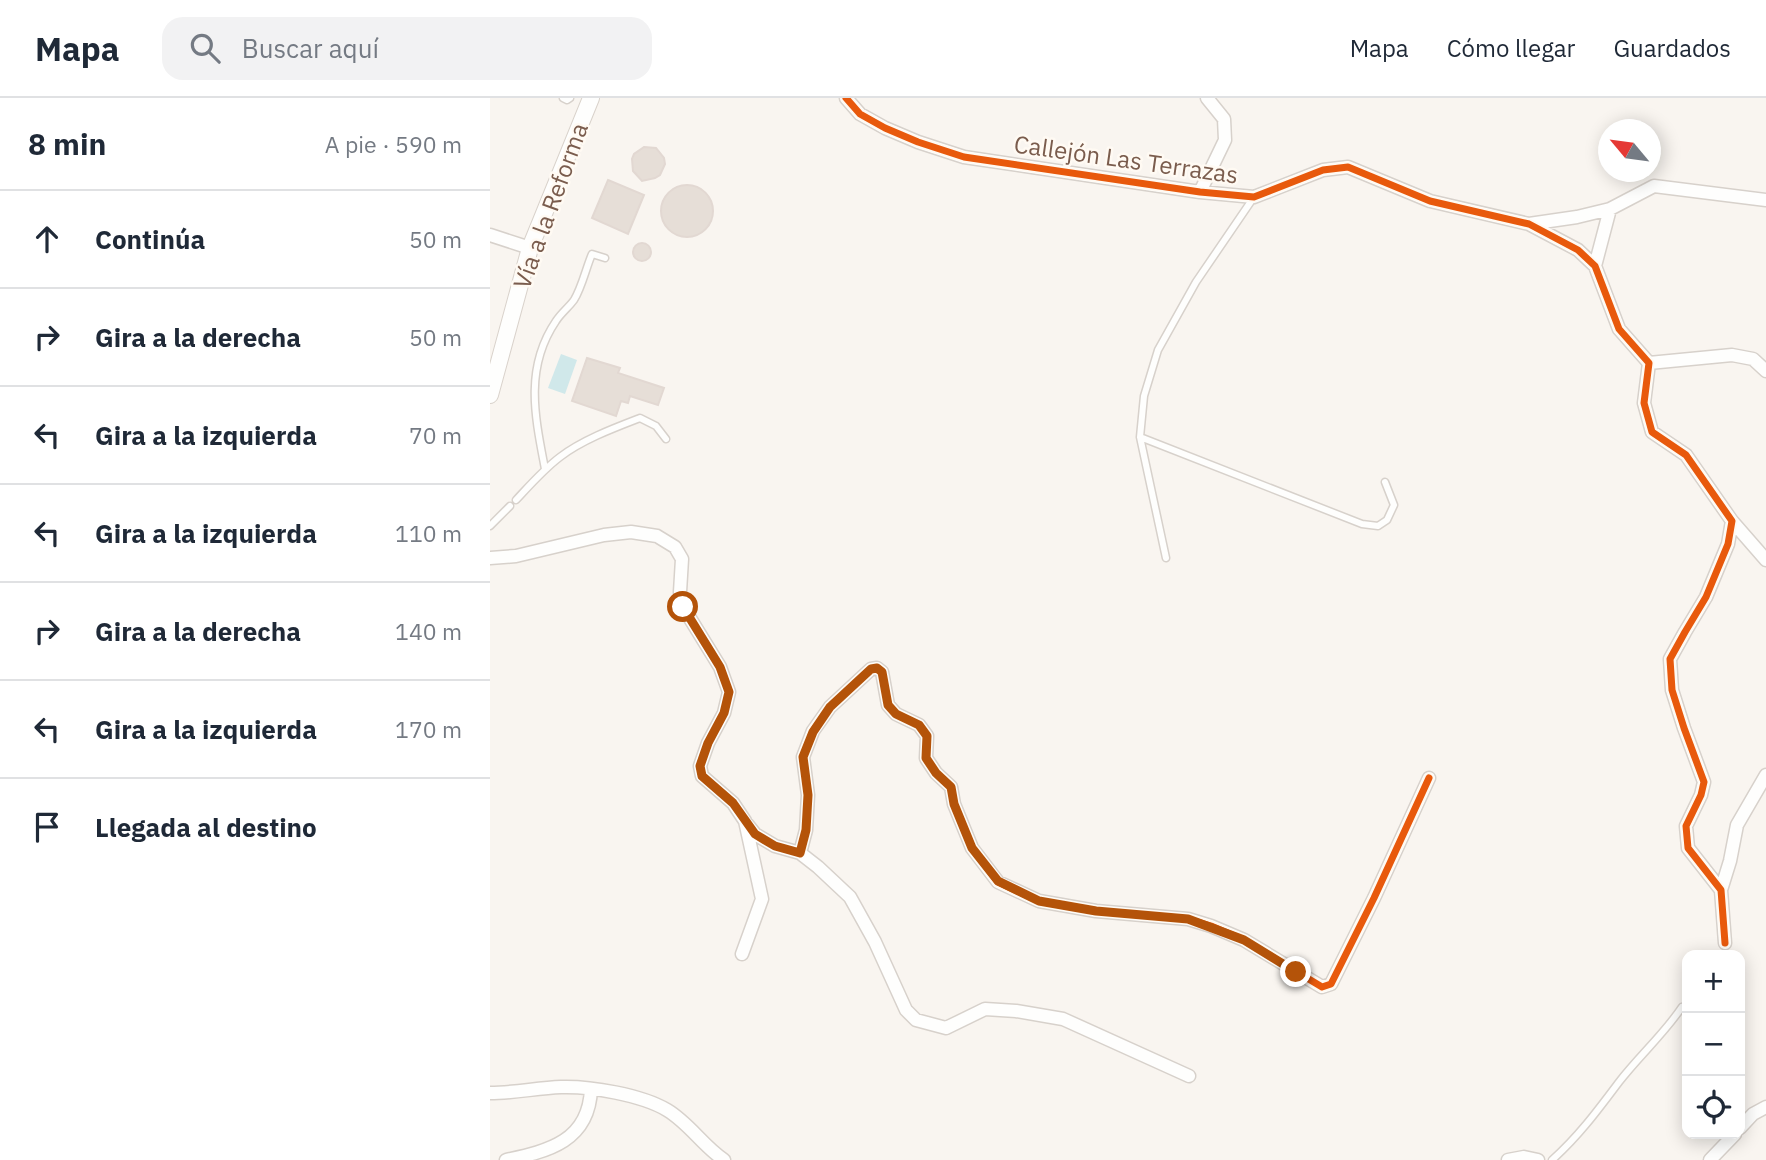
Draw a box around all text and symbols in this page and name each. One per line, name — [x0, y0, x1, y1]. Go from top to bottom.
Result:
search box — [162, 17, 652, 80]
text: Mapa — [35, 27, 120, 70]
icon: search — [186, 29, 224, 67]
text: Buscar aquí — [242, 31, 379, 65]
text: Mapa — [1350, 32, 1409, 64]
text: Cómo llegar — [1447, 32, 1575, 64]
text: Guardados — [1613, 32, 1731, 64]
street label: Vía a la Reforma — [505, 118, 595, 293]
north arrow — [1598, 119, 1661, 182]
text: 8 min — [28, 124, 106, 163]
street label: Callejón Las Terrazas — [1012, 127, 1240, 191]
text: A pie · 590 m — [325, 129, 462, 159]
icon: ahead — [28, 220, 66, 258]
text: Continúa — [95, 222, 205, 256]
text: 50 m — [409, 224, 462, 254]
icon: right — [28, 318, 66, 356]
text: Gira a la derecha — [95, 320, 301, 354]
text: 50 m — [409, 322, 462, 352]
icon: left — [28, 416, 66, 454]
text: Gira a la izquierda — [95, 418, 317, 452]
text: 70 m — [409, 420, 462, 450]
icon: left — [28, 514, 66, 552]
text: Gira a la izquierda — [95, 516, 317, 550]
text: 110 m — [395, 518, 462, 548]
route start — [667, 591, 698, 622]
icon: right — [28, 612, 66, 650]
text: Gira a la derecha — [95, 614, 301, 648]
text: 140 m — [395, 616, 462, 646]
icon: left — [28, 710, 66, 748]
text: Gira a la izquierda — [95, 712, 317, 746]
text: 170 m — [395, 714, 462, 744]
icon: arrive — [28, 808, 66, 846]
text: Llegada al destino — [95, 810, 317, 844]
map controls — [1682, 950, 1745, 1139]
button: + — [1682, 950, 1745, 1013]
route end — [1280, 956, 1311, 987]
button: − — [1682, 1013, 1745, 1076]
button: locate — [1682, 1076, 1745, 1139]

